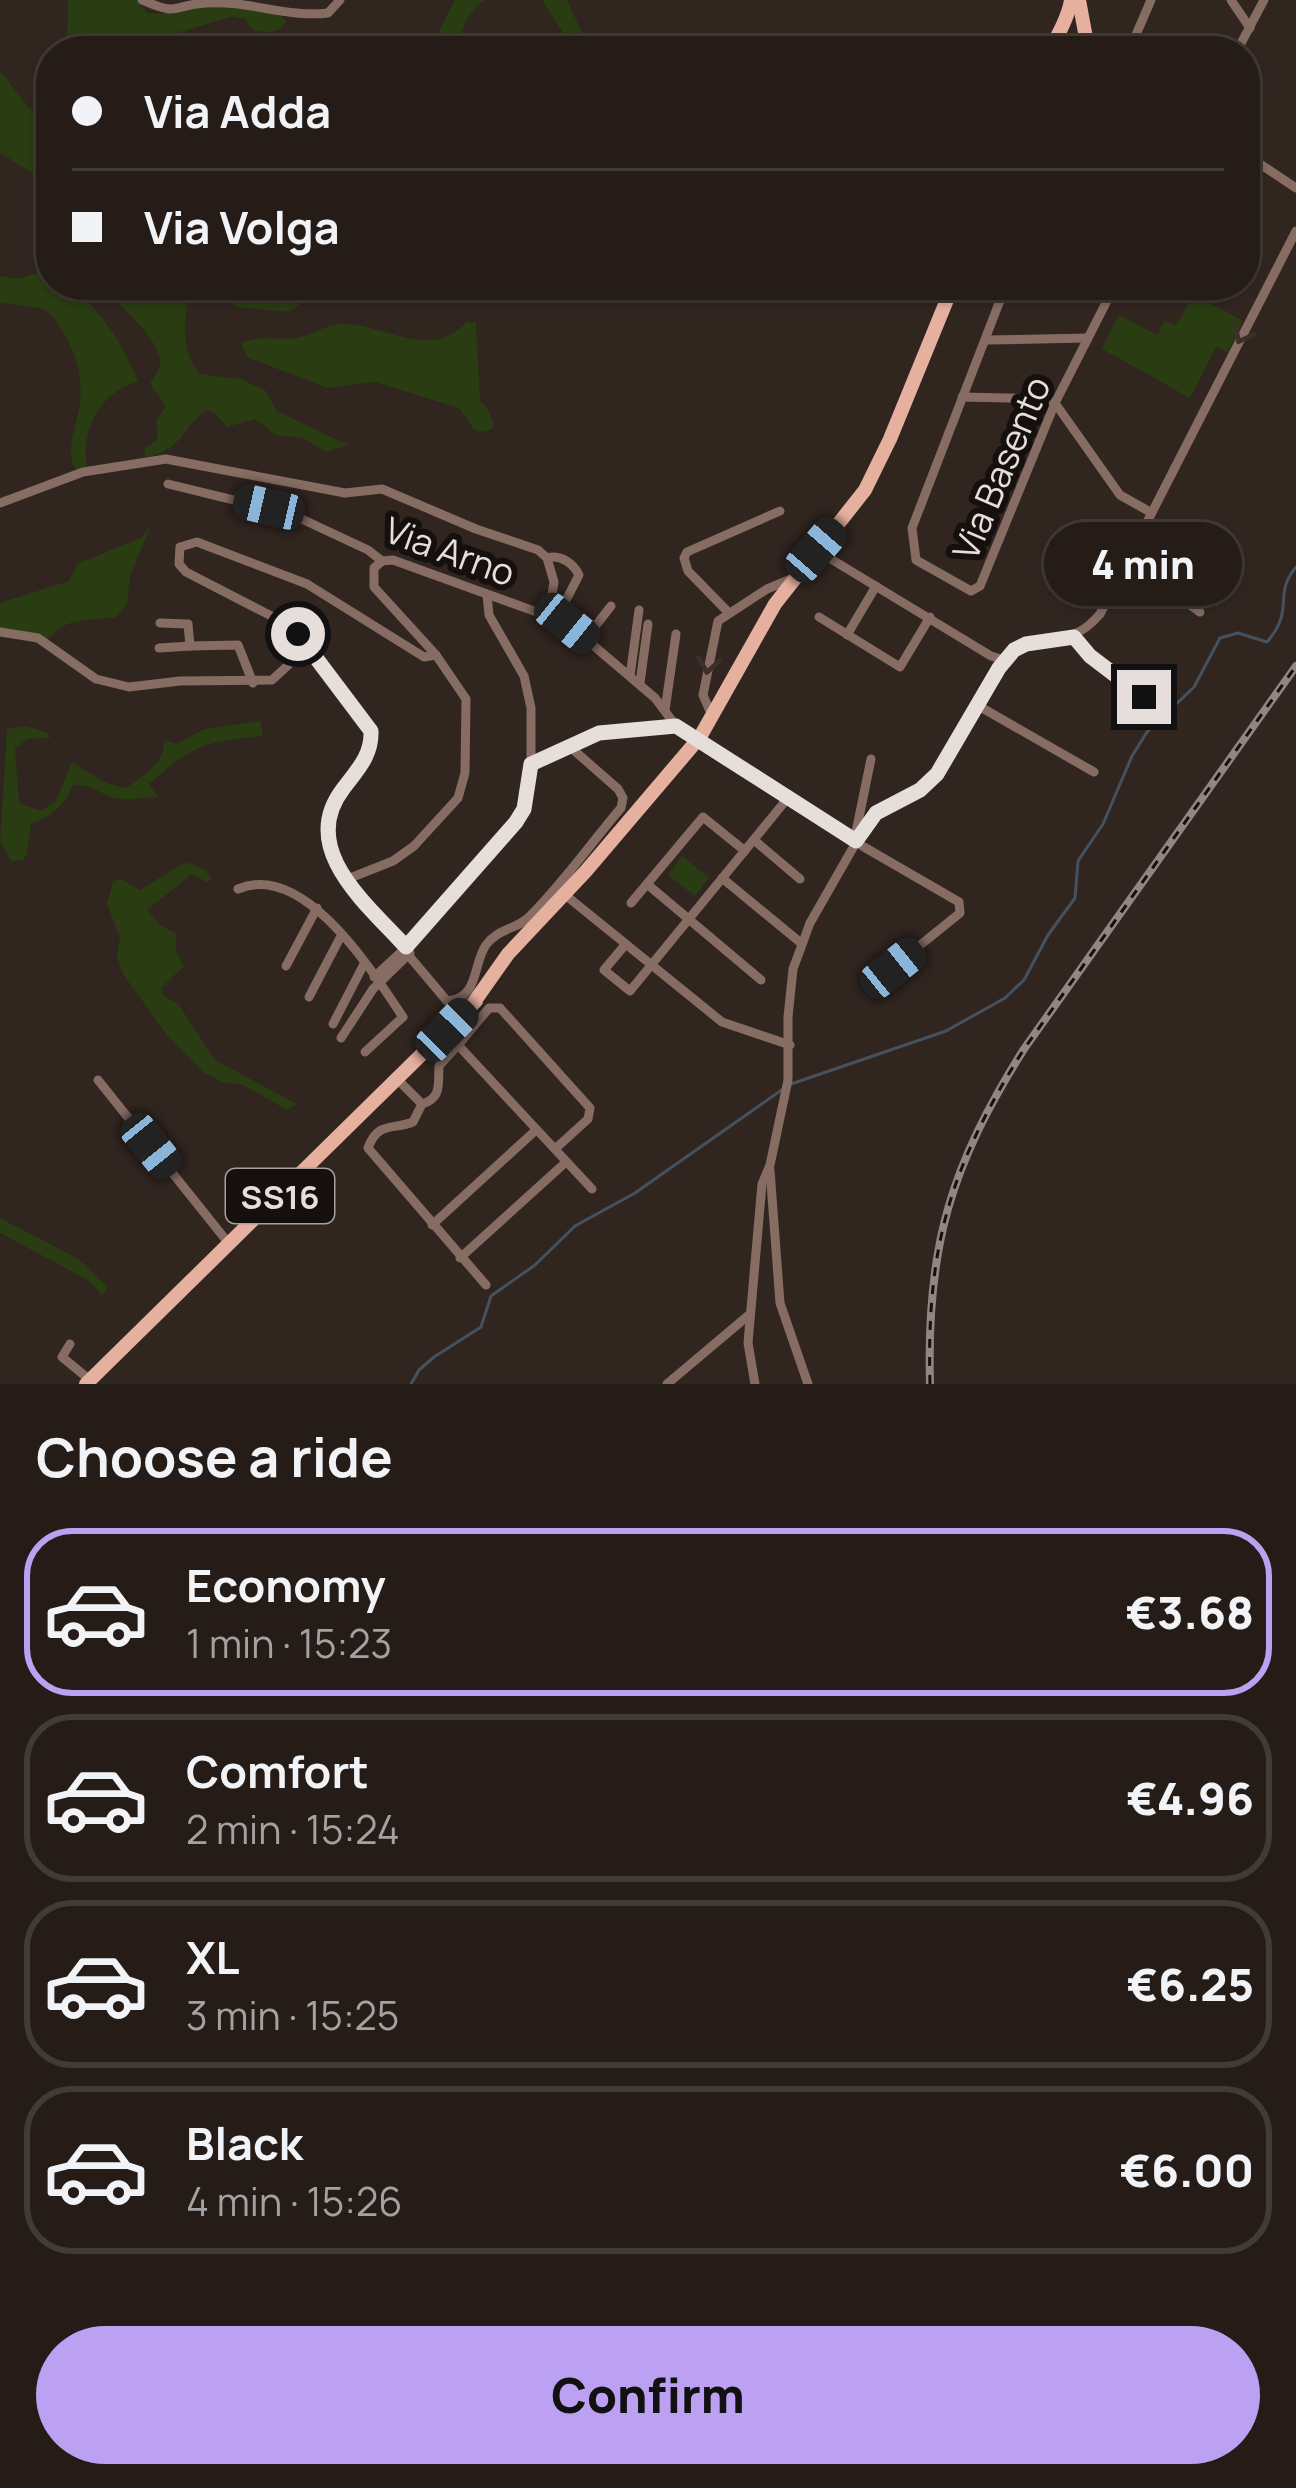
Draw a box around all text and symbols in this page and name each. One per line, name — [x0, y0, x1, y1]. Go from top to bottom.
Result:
text: Via Adda — [144, 80, 331, 142]
text: Via Volga — [144, 196, 340, 258]
one-way arrow — [1234, 322, 1257, 344]
street label: Via Basento — [940, 369, 1062, 567]
car — [230, 481, 308, 533]
street label: Via Arno — [378, 505, 522, 597]
car — [779, 511, 853, 589]
callout: 4 min — [1045, 523, 1243, 607]
text: 4 min — [1091, 537, 1195, 591]
car — [528, 586, 606, 660]
route start — [271, 607, 325, 661]
one-way arrow — [696, 655, 722, 675]
route end — [1117, 670, 1171, 724]
car — [854, 931, 932, 1005]
car — [409, 992, 485, 1068]
car — [114, 1107, 188, 1185]
road number: SS16 — [226, 1169, 334, 1223]
text: Choose a ride — [36, 1419, 393, 1493]
text: Economy — [186, 1554, 386, 1616]
icon: car — [42, 1558, 150, 1666]
text: €3.68 — [1126, 1581, 1254, 1643]
text: 1 min · 15:23 — [186, 1616, 392, 1670]
text: Comfort — [186, 1740, 369, 1802]
icon: car — [42, 1744, 150, 1852]
text: €4.96 — [1127, 1767, 1254, 1829]
text: 2 min · 15:24 — [186, 1802, 400, 1856]
text: XL — [186, 1926, 240, 1988]
icon: car — [42, 1930, 150, 2038]
text: €6.25 — [1127, 1953, 1254, 2015]
text: 3 min · 15:25 — [186, 1988, 399, 2042]
text: Black — [186, 2112, 303, 2174]
icon: car — [42, 2116, 150, 2224]
text: €6.00 — [1120, 2139, 1254, 2201]
text: 4 min · 15:26 — [186, 2174, 402, 2228]
button: Confirm — [36, 2326, 1260, 2464]

